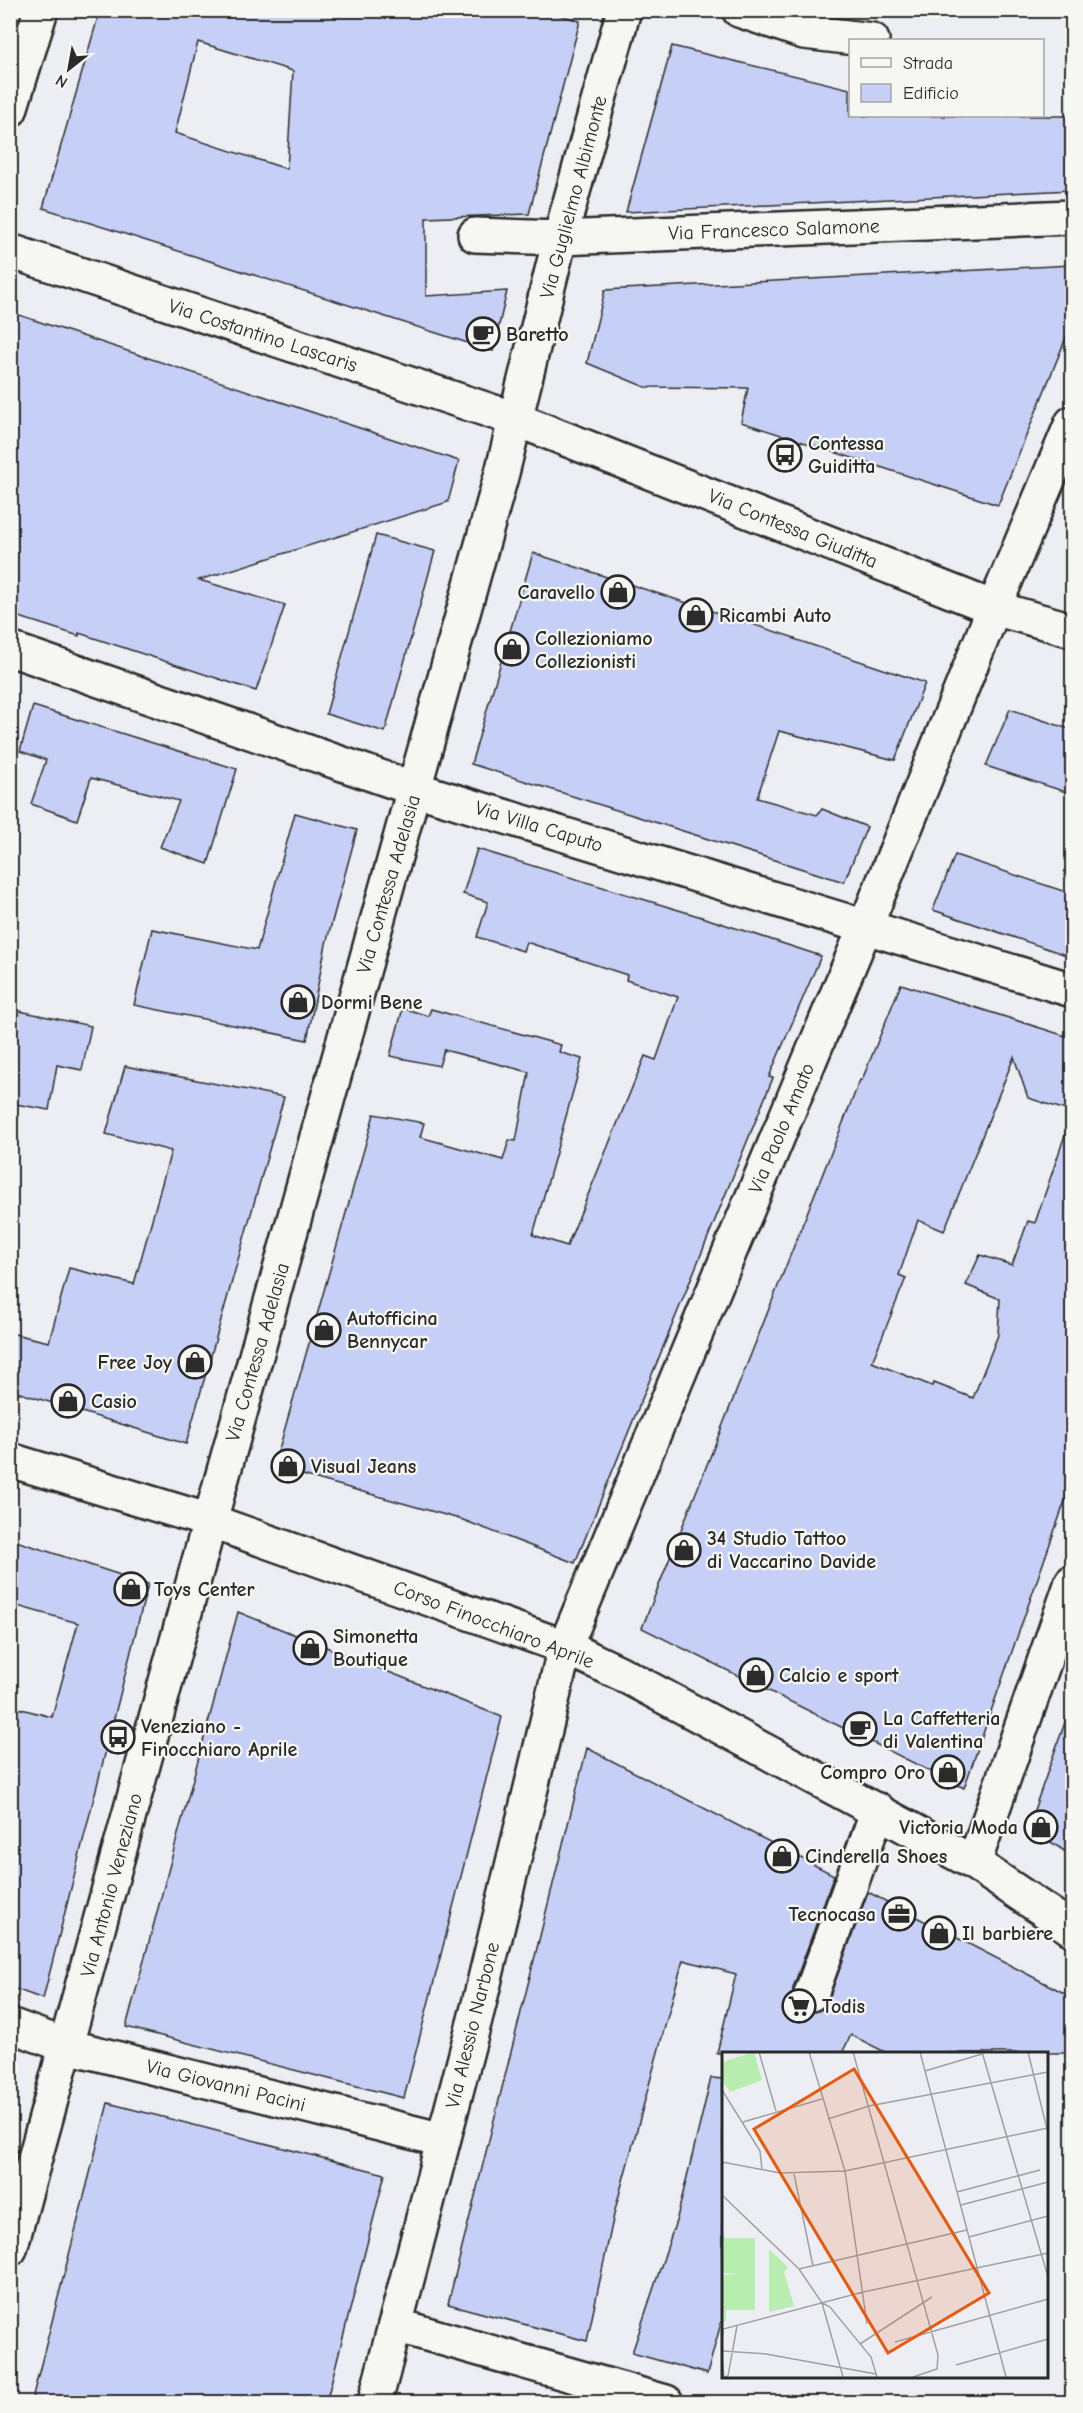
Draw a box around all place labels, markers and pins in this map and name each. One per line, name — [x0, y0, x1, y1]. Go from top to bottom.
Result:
cafe icon: Baretto — [465, 316, 501, 352]
place label: Baretto — [506, 323, 569, 346]
place label: Contessa Guiditta — [808, 432, 884, 478]
bus stop icon: Contessa Guiditta — [767, 437, 803, 473]
shop icon: Caravello — [600, 574, 636, 610]
place label: Caravello — [517, 581, 595, 604]
shop icon: Ricambi Auto — [678, 597, 714, 633]
place label: Ricambi Auto — [719, 604, 831, 627]
place label: Collezioniamo Collezionisti — [535, 627, 653, 673]
shop icon: Collezioniamo Collezionisti — [494, 631, 530, 667]
shop icon: Dormi Bene — [280, 984, 316, 1020]
place label: Dormi Bene — [321, 991, 423, 1014]
place label: Autofficina Bennycar — [347, 1307, 438, 1353]
shop icon: Autofficina Bennycar — [306, 1312, 342, 1348]
shop icon: Free Joy — [177, 1344, 213, 1380]
place label: Free Joy — [97, 1351, 173, 1374]
shop icon: Casio — [50, 1383, 86, 1419]
place label: Casio — [91, 1390, 137, 1413]
shop icon: Visual Jeans — [270, 1448, 306, 1484]
place label: Visual Jeans — [311, 1455, 416, 1478]
place label: 34 Studio Tattoo di Vaccarino Davide — [707, 1527, 876, 1573]
shop icon: 34 Studio Tattoo di Vaccarino Davide — [666, 1532, 702, 1568]
shop icon: Toys Center — [113, 1571, 149, 1607]
place label: Toys Center — [154, 1578, 254, 1601]
place label: Simonetta Boutique — [333, 1625, 419, 1671]
shop icon: Simonetta Boutique — [292, 1630, 328, 1666]
shop icon: Calcio e sport — [738, 1657, 774, 1693]
place label: Calcio e sport — [779, 1664, 899, 1687]
place label: La Caffetteria di Valentina — [883, 1707, 1001, 1753]
cafe icon: La Caffetteria di Valentina — [842, 1711, 878, 1747]
place label: Veneziano - Finocchiaro Aprile — [141, 1715, 297, 1761]
bus stop icon: Veneziano - Finocchiaro Aprile — [100, 1719, 136, 1755]
shop icon: Compro Oro — [930, 1754, 966, 1790]
place label: Compro Oro — [820, 1761, 925, 1784]
shop icon: Victoria Moda — [1023, 1809, 1059, 1845]
place label: Victoria Moda — [899, 1816, 1018, 1839]
shop icon: Cinderella Shoes — [764, 1838, 800, 1874]
place label: Cinderella Shoes — [805, 1845, 947, 1868]
office icon: Tecnocasa — [881, 1896, 917, 1932]
place label: Tecnocasa — [788, 1903, 876, 1926]
shop icon: Il barbiere — [921, 1915, 957, 1951]
place label: Il barbiere — [962, 1922, 1053, 1945]
supermarket icon: Todis — [781, 1988, 817, 2024]
place label: Todis — [822, 1995, 865, 2018]

